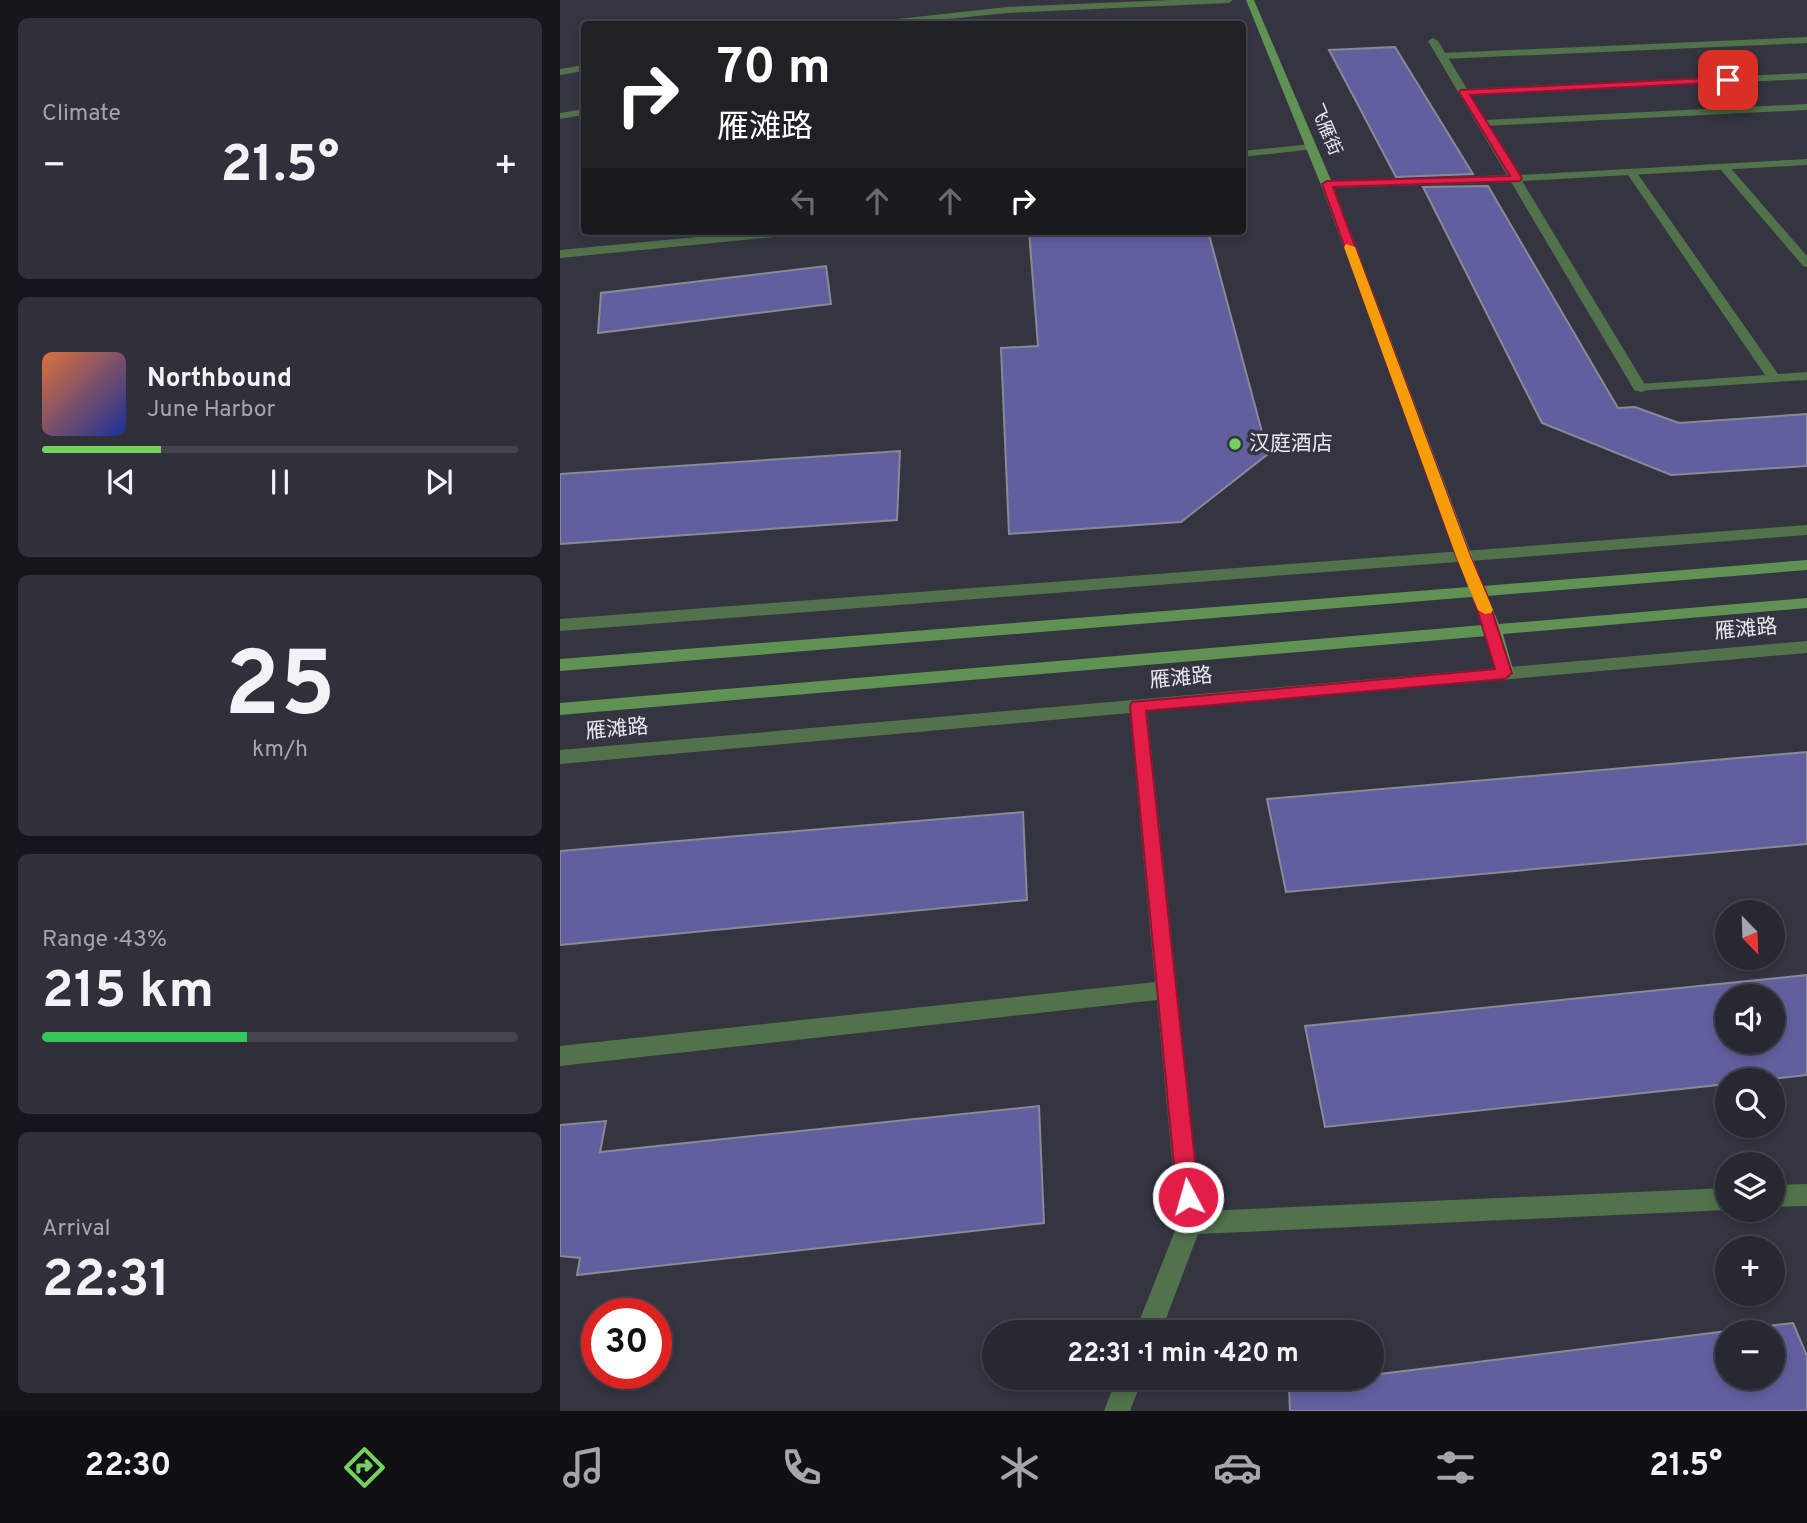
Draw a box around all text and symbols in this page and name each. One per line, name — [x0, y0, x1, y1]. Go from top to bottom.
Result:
text: 70 m — [717, 39, 831, 101]
icon: right — [602, 49, 693, 140]
pin — [1698, 50, 1758, 110]
icon: arrive — [1709, 61, 1747, 99]
text: Climate — [42, 100, 121, 129]
street label: 飞雁街 — [1304, 101, 1346, 159]
text: 雁滩路 — [717, 109, 813, 149]
text: 21.5° — [221, 134, 339, 200]
text: − — [42, 143, 67, 192]
text: + — [493, 143, 518, 192]
icon: left — [785, 182, 823, 220]
icon: ahead — [858, 182, 896, 220]
icon: ahead — [931, 182, 969, 220]
icon: right — [1004, 182, 1042, 220]
text: Northbound — [147, 363, 292, 396]
text: June Harbor — [147, 396, 275, 425]
place label: 汉庭酒店 — [1249, 431, 1333, 458]
marker: 汉庭酒店 — [1227, 436, 1243, 452]
icon: previous — [102, 463, 140, 501]
icon: pause — [261, 463, 299, 501]
icon: next — [420, 463, 458, 501]
street label: 雁滩路 — [1713, 614, 1779, 646]
text: 25 — [224, 633, 336, 748]
street label: 雁滩路 — [1148, 663, 1214, 695]
street label: 雁滩路 — [584, 714, 650, 746]
text: km/h — [252, 736, 308, 765]
north arrow — [1715, 900, 1785, 970]
map controls — [1715, 900, 1785, 1390]
text: Range · 43% — [42, 926, 167, 955]
text: 215 km — [42, 960, 214, 1026]
button: sound — [1715, 984, 1785, 1054]
button: search — [1715, 1068, 1785, 1138]
button: layers — [1715, 1152, 1785, 1222]
position arrow — [1151, 1160, 1225, 1234]
text: Arrival — [42, 1215, 111, 1244]
button: + — [1715, 1236, 1785, 1306]
text: 22:31 — [42, 1249, 170, 1315]
speed limit sign: 30 — [581, 1298, 672, 1389]
button: − — [1715, 1320, 1785, 1390]
text: 22:31 · 1 min · 420 m — [1067, 1338, 1299, 1371]
icon: directions — [340, 1443, 389, 1492]
icon: music — [559, 1443, 608, 1492]
icon: phone — [777, 1443, 826, 1492]
icon: climate — [995, 1443, 1044, 1492]
icon: car — [1213, 1443, 1262, 1492]
icon: filters — [1431, 1443, 1480, 1492]
text: 22:30 — [85, 1447, 171, 1487]
text: 21.5° — [1649, 1447, 1722, 1487]

